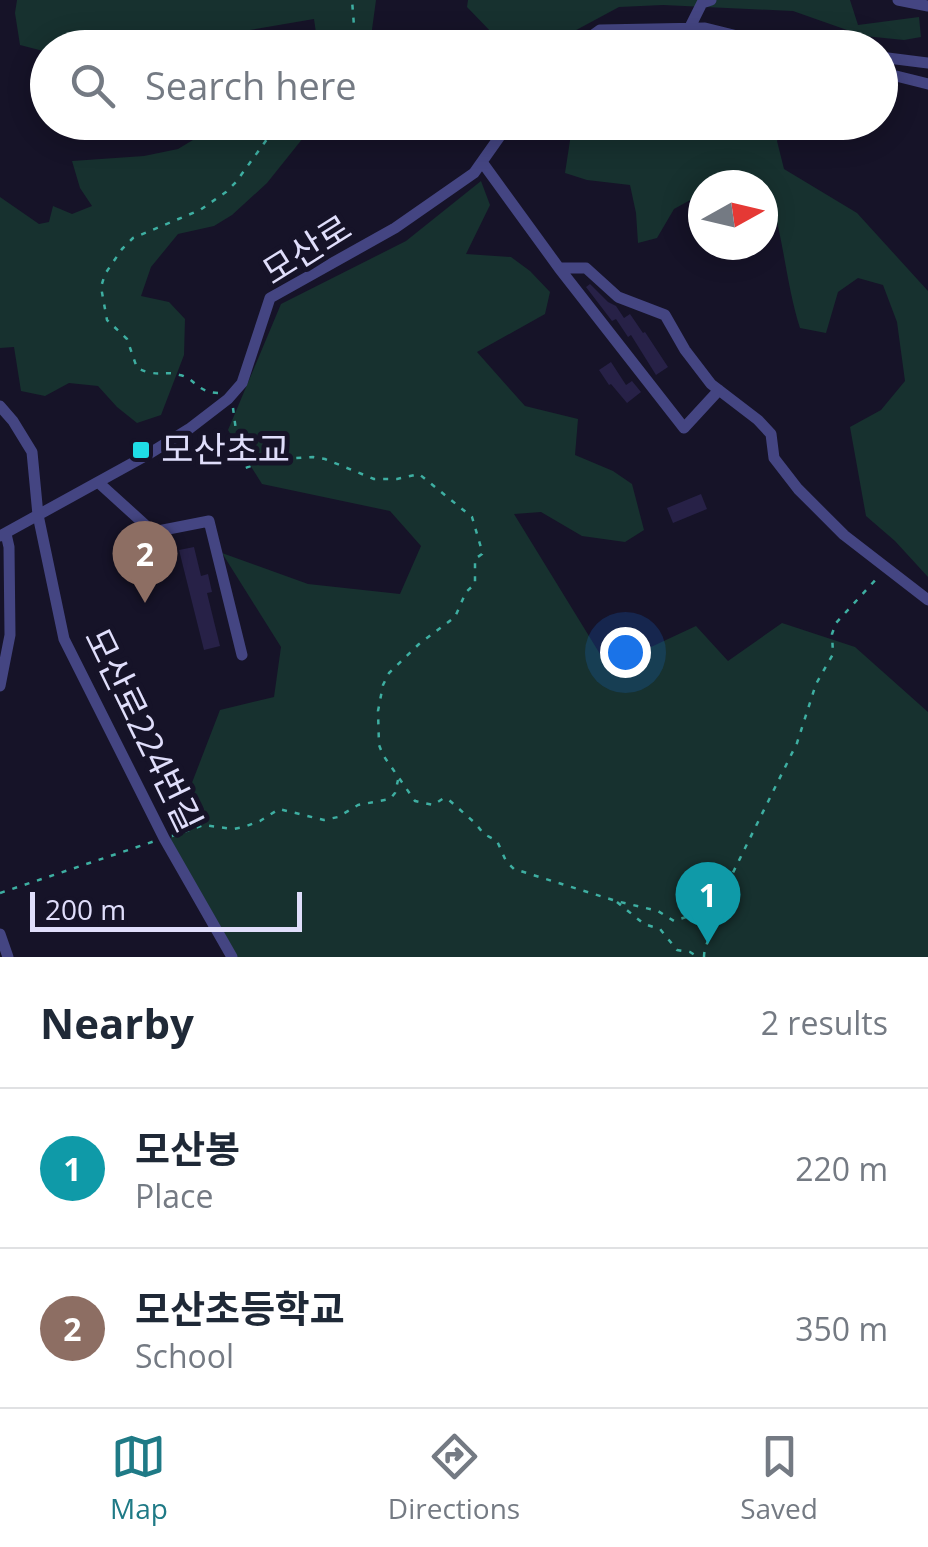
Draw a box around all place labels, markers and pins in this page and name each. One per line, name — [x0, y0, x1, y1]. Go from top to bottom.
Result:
place label: 모산초교 — [161, 425, 290, 472]
marker: 모산초교 — [130, 439, 152, 461]
pin: 2 — [112, 520, 178, 603]
pin: 1 — [676, 862, 740, 944]

